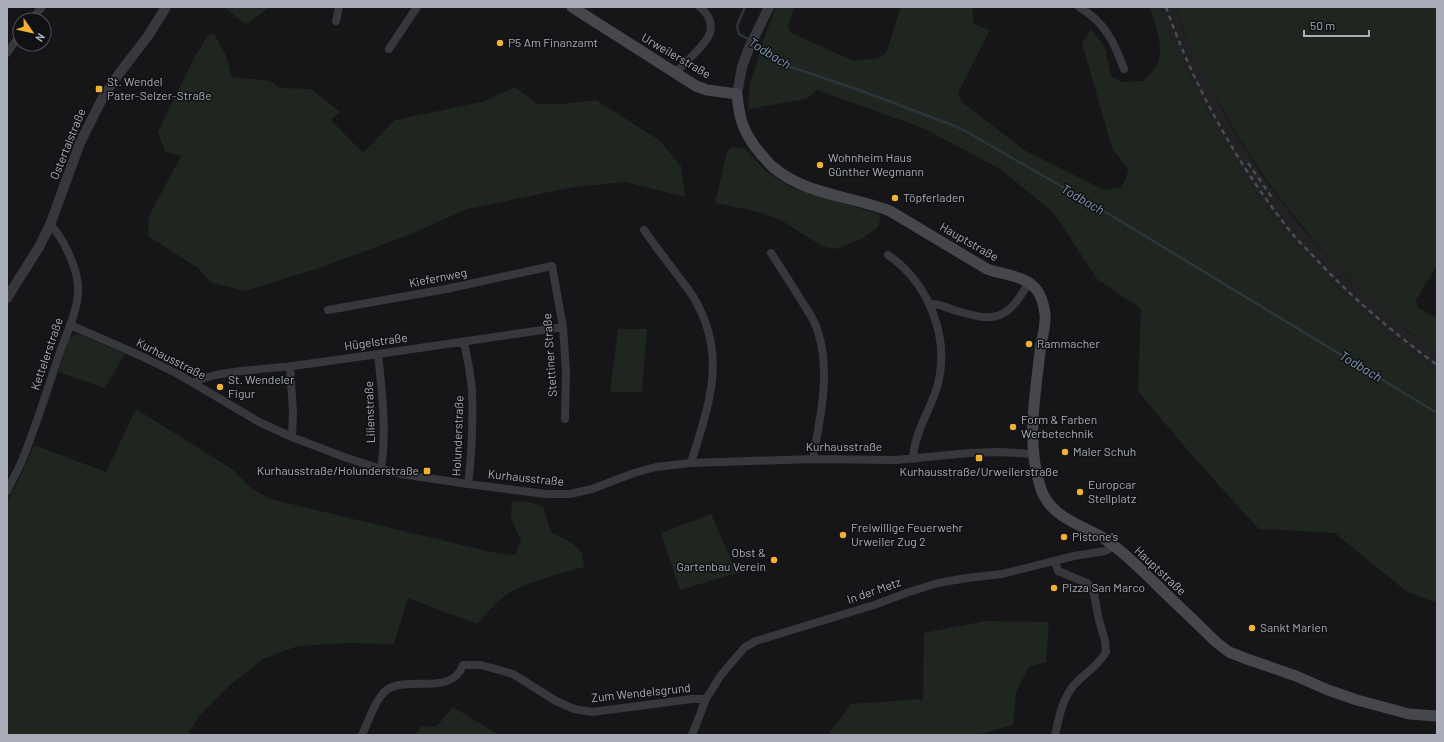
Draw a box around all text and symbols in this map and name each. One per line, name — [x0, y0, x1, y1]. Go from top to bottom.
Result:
north arrow — [12, 12, 52, 52]
scale bar — [1304, 12, 1369, 38]
text: 50 m — [1310, 18, 1335, 32]
street label: Urweilerstraße — [639, 30, 714, 81]
text: N — [33, 31, 48, 45]
water label: Todbach — [746, 34, 794, 72]
place label: P5 Am Finanzamt — [508, 35, 598, 49]
marker: P5 Am Finanzamt — [495, 38, 505, 48]
place label: St. Wendel Pater-Selzer-Straße — [107, 74, 212, 102]
marker: St. Wendel Pater-Selzer-Straße — [94, 84, 104, 94]
street label: Ostertalstraße — [46, 106, 88, 181]
place label: Wohnheim Haus Günther Wegmann — [828, 150, 924, 178]
marker: Wohnheim Haus Günther Wegmann — [815, 160, 825, 170]
water label: Todbach — [1059, 180, 1108, 218]
place label: Töpferladen — [903, 190, 965, 204]
marker: Töpferladen — [890, 193, 900, 203]
street label: Hauptstraße — [938, 219, 1001, 263]
street label: Kiefernweg — [408, 265, 468, 290]
street label: Stettiner Straße — [539, 313, 559, 397]
street label: Kettelerstraße — [27, 316, 65, 392]
street label: Hügelstraße — [343, 330, 408, 352]
street label: Kurhausstraße — [134, 335, 209, 382]
place label: Rammacher — [1037, 336, 1100, 350]
marker: Rammacher — [1024, 339, 1034, 349]
water label: Todbach — [1337, 347, 1385, 385]
place label: St. Wendeler Figur — [228, 372, 295, 400]
street label: Lilienstraße — [361, 381, 377, 443]
marker: St. Wendeler Figur — [215, 382, 225, 392]
street label: Holunderstraße — [449, 395, 465, 477]
place label: Form & Farben Werbetechnik — [1021, 412, 1097, 440]
marker: Form & Farben Werbetechnik — [1008, 422, 1018, 432]
street label: Kurhausstraße — [806, 439, 882, 453]
place label: Maler Schuh — [1073, 444, 1136, 458]
marker: Maler Schuh — [1060, 447, 1070, 457]
marker: Kurhausstraße/Urweilerstraße — [974, 453, 984, 463]
place label: Kurhausstraße/Holunderstraße — [257, 463, 419, 477]
place label: Kurhausstraße/Urweilerstraße — [900, 464, 1058, 478]
marker: Kurhausstraße/Holunderstraße — [422, 466, 432, 476]
street label: Kurhausstraße — [487, 466, 565, 488]
place label: Europcar Stellplatz — [1088, 477, 1136, 505]
marker: Europcar Stellplatz — [1075, 487, 1085, 497]
place label: Freiwillige Feuerwehr Urweiler Zug 2 — [851, 520, 964, 548]
place label: Pistone's — [1072, 529, 1118, 543]
marker: Freiwillige Feuerwehr Urweiler Zug 2 — [838, 530, 848, 540]
marker: Pistone's — [1059, 532, 1069, 542]
street label: Hauptstraße — [1132, 543, 1189, 598]
place label: Obst & Gartenbau Verein — [676, 545, 766, 573]
marker: Obst & Gartenbau Verein — [769, 555, 779, 565]
street label: In der Metz — [845, 574, 903, 606]
place label: Pizza San Marco — [1062, 580, 1145, 594]
marker: Pizza San Marco — [1049, 583, 1059, 593]
place label: Sankt Marien — [1260, 620, 1327, 634]
marker: Sankt Marien — [1247, 623, 1257, 633]
street label: Zum Wendelsgrund — [591, 680, 691, 704]

